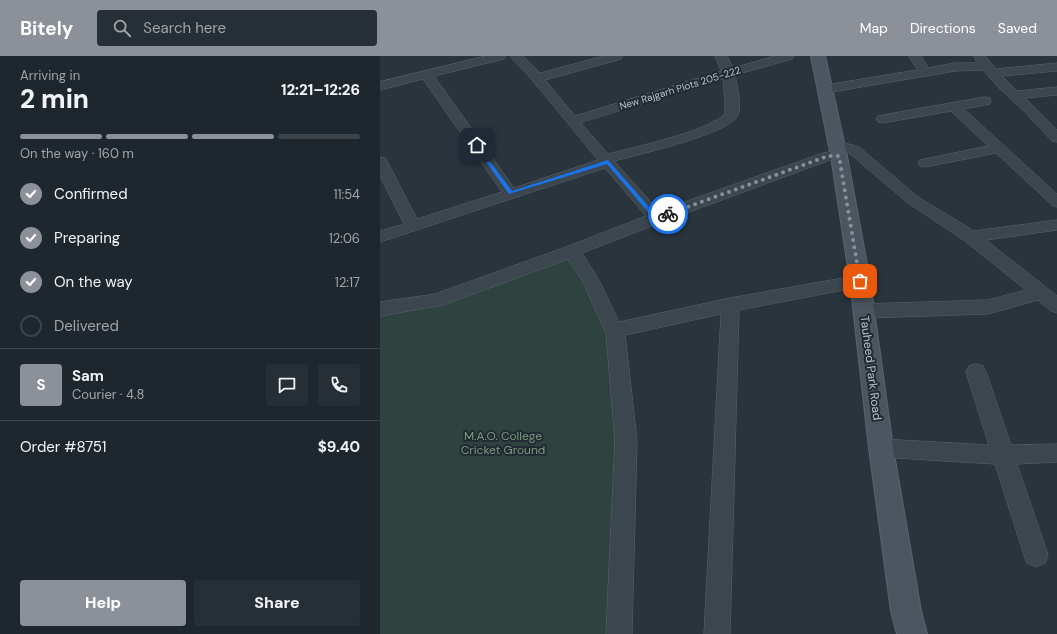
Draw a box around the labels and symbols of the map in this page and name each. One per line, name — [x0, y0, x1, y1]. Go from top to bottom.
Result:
street label: New Rajgarh Plots 205-222 — [618, 63, 742, 113]
pin — [460, 128, 494, 162]
courier — [648, 194, 688, 234]
pin — [843, 264, 877, 298]
street label: Tauheed Park Road — [857, 315, 885, 421]
park label: M.A.O. College Cricket Ground — [461, 428, 545, 458]

